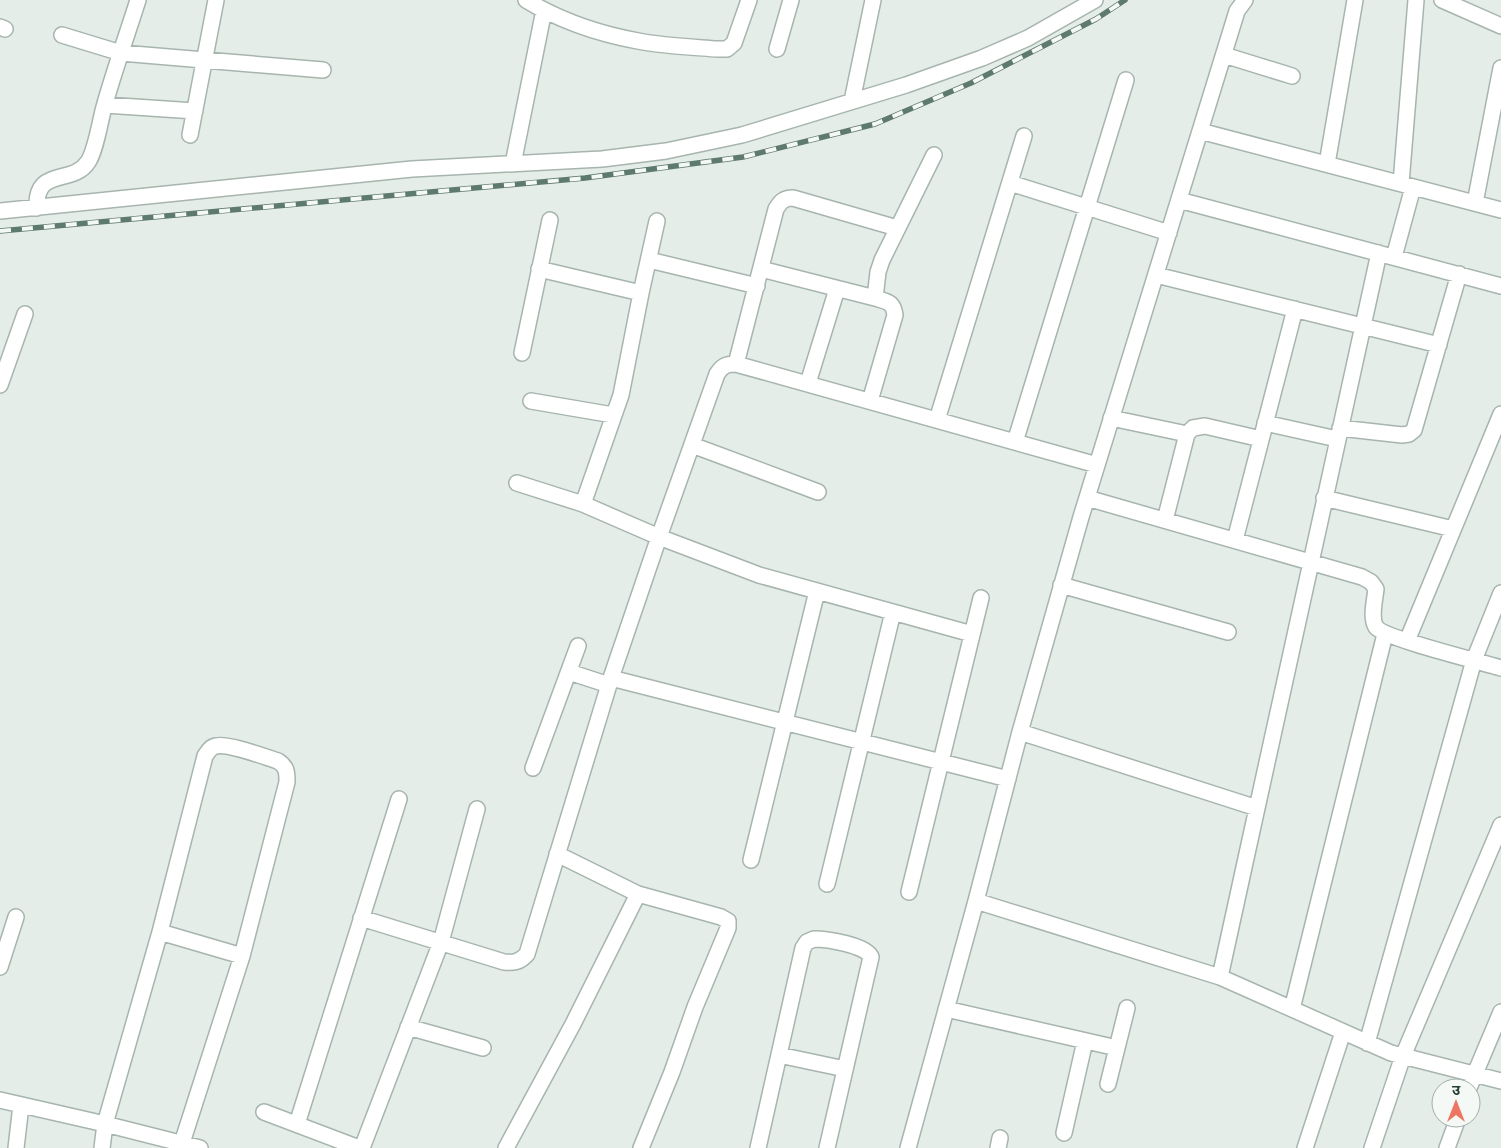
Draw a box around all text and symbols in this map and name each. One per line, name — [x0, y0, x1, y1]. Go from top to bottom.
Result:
north arrow — [1431, 1078, 1481, 1128]
text: उ — [1452, 1081, 1461, 1098]

